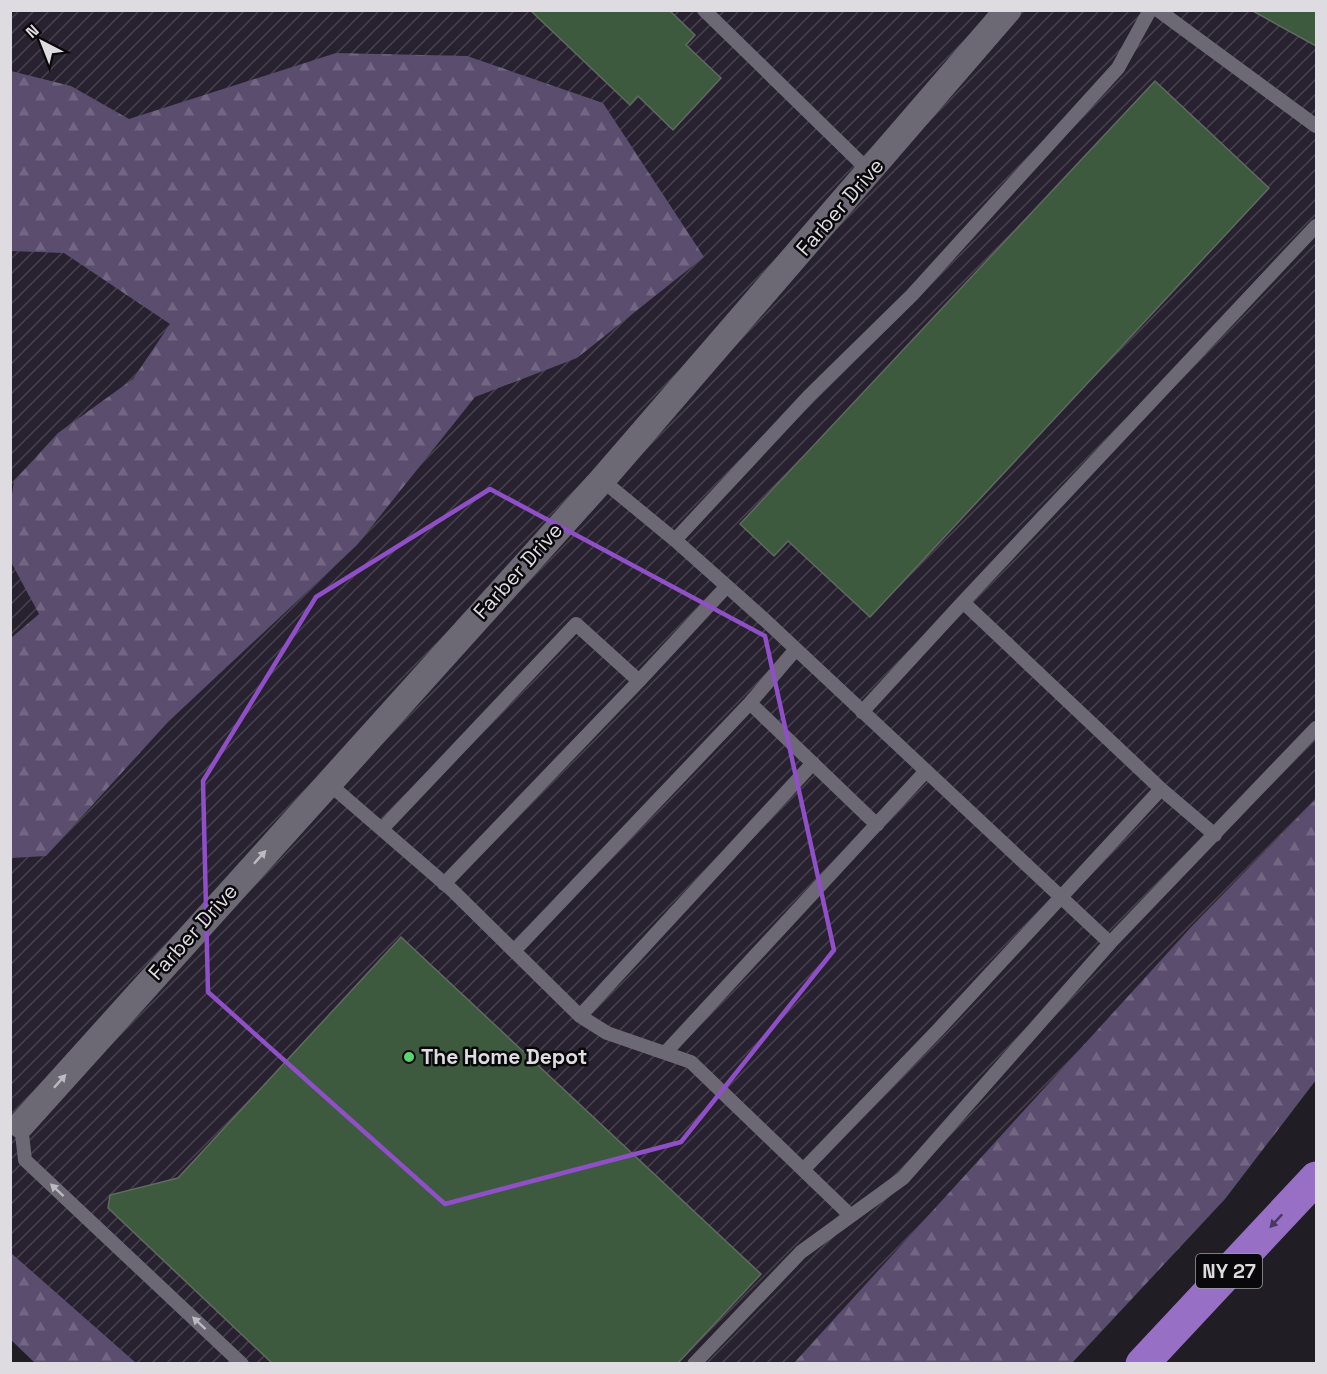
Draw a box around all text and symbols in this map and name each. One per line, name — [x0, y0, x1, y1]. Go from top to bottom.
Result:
north arrow — [12, 12, 72, 72]
text: N — [21, 20, 43, 43]
street label: Farber Drive — [790, 152, 889, 261]
street label: Farber Drive — [467, 517, 568, 625]
one-way arrow — [253, 850, 266, 865]
street label: Farber Drive — [142, 878, 243, 986]
place label: The Home Depot — [421, 1043, 587, 1070]
marker: The Home Depot — [402, 1050, 416, 1064]
one-way arrow — [53, 1074, 66, 1089]
one-way arrow — [50, 1183, 64, 1197]
one-way arrow — [1270, 1214, 1284, 1228]
road number: NY 27 — [1196, 1254, 1262, 1288]
one-way arrow — [192, 1316, 207, 1330]

